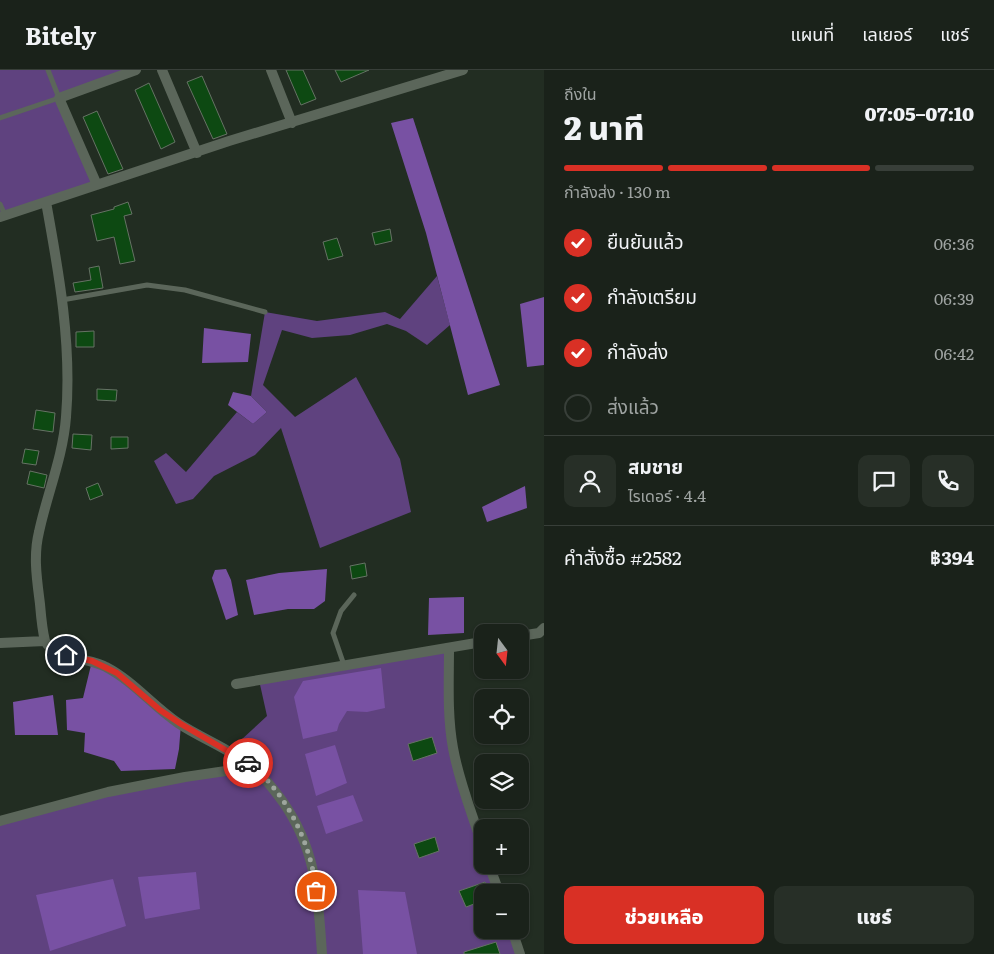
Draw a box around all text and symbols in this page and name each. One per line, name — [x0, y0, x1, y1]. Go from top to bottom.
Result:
text: Bitely — [25, 17, 96, 52]
text: แผนที่ — [790, 20, 834, 47]
text: เลเยอร์ — [862, 20, 912, 47]
text: แชร์ — [940, 20, 969, 47]
text: ถึงใน — [564, 81, 597, 105]
text: 07:05–07:10 — [865, 99, 974, 127]
text: 2 นาที — [564, 102, 644, 150]
text: กำลังส่ง · 130 m — [564, 179, 670, 203]
text: ยืนยันแล้ว — [607, 227, 684, 255]
icon: check — [564, 229, 592, 257]
text: 06:36 — [934, 231, 974, 255]
text: กำลังเตรียม — [607, 282, 697, 310]
icon: check — [564, 284, 592, 312]
text: 06:39 — [934, 286, 974, 310]
text: กำลังส่ง — [607, 337, 668, 365]
icon: check — [564, 339, 592, 367]
text: 06:42 — [934, 341, 974, 365]
text: ส่งแล้ว — [607, 392, 659, 420]
text: สมชาย — [628, 452, 683, 480]
button: person — [564, 455, 616, 507]
button: chat — [858, 455, 910, 507]
button: phone — [922, 455, 974, 507]
text: ไรเดอร์ · 4.4 — [628, 483, 706, 507]
text: คำสั่งซื้อ #2582 — [564, 543, 682, 571]
text: ฿394 — [930, 543, 974, 571]
north arrow — [474, 624, 529, 679]
map controls — [474, 624, 529, 939]
pin — [45, 634, 87, 676]
icon: home — [52, 641, 80, 669]
button: locate — [474, 689, 529, 744]
courier — [223, 738, 273, 788]
icon: car — [234, 749, 262, 777]
button: layers — [474, 754, 529, 809]
button: + — [474, 819, 529, 874]
pin — [295, 870, 337, 912]
icon: bag — [302, 877, 330, 905]
button: − — [474, 884, 529, 939]
button: ช่วยเหลือ — [564, 886, 764, 944]
button: แชร์ — [774, 886, 974, 944]

